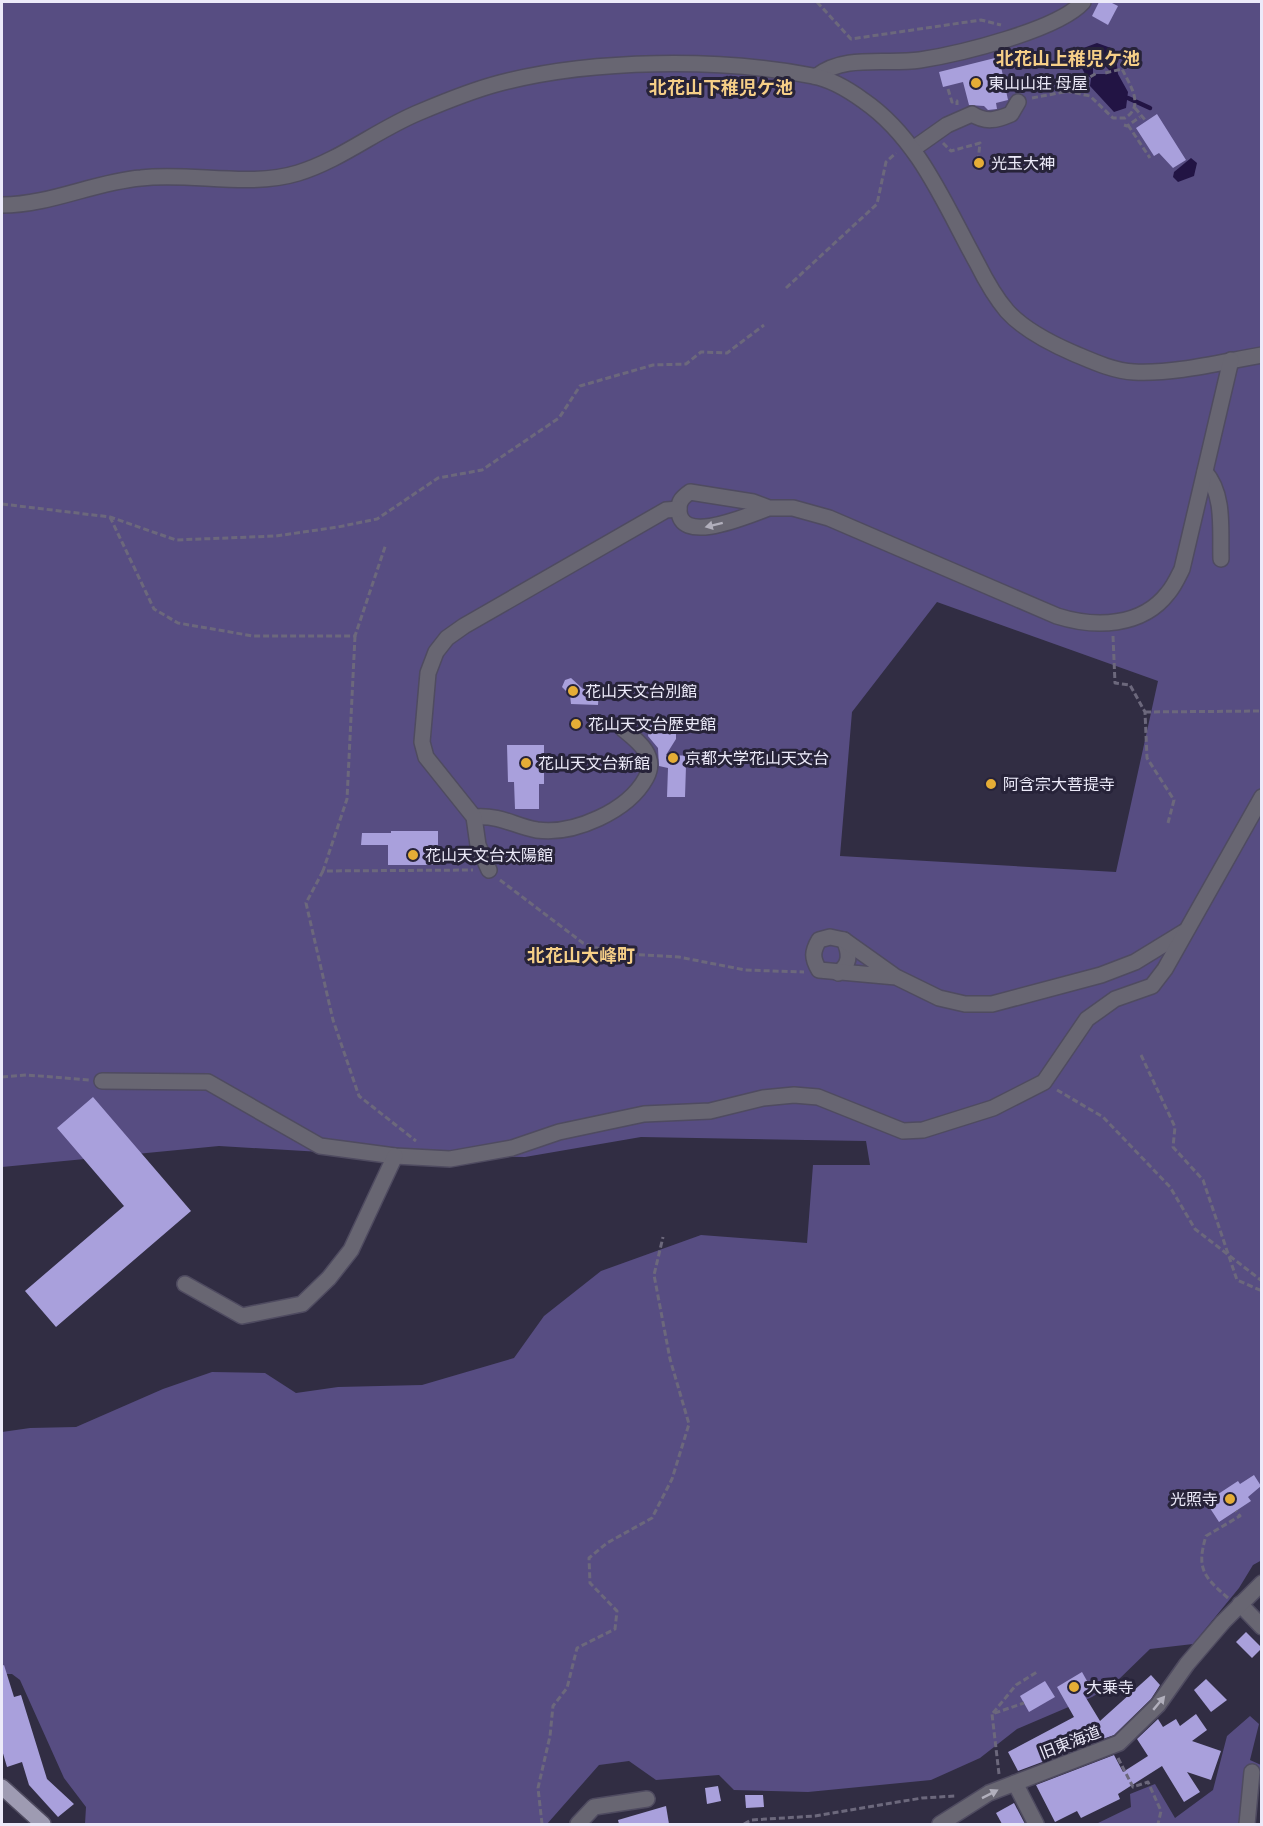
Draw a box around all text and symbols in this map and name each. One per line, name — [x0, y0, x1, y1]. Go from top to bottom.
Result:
district label: 北花山上稚児ケ池 — [996, 47, 1140, 70]
place label: 東山山荘 母屋 — [988, 73, 1087, 93]
district label: 北花山下稚児ケ池 — [649, 76, 793, 99]
marker: 東山山荘 母屋 — [969, 76, 983, 90]
place label: 光玉大神 — [991, 153, 1055, 173]
marker: 光玉大神 — [972, 156, 986, 170]
one-way arrow — [704, 520, 723, 530]
place label: 花山天文台別館 — [585, 681, 697, 701]
marker: 花山天文台別館 — [566, 684, 580, 698]
place label: 花山天文台歴史館 — [588, 714, 716, 734]
marker: 花山天文台歴史館 — [569, 717, 583, 731]
place label: 京都大学花山天文台 — [685, 748, 829, 768]
marker: 京都大学花山天文台 — [666, 751, 680, 765]
place label: 花山天文台新館 — [538, 753, 650, 773]
marker: 花山天文台新館 — [519, 756, 533, 770]
place label: 阿含宗大菩提寺 — [1003, 774, 1115, 794]
marker: 阿含宗大菩提寺 — [984, 777, 998, 791]
place label: 花山天文台太陽館 — [425, 845, 553, 865]
marker: 花山天文台太陽館 — [406, 848, 420, 862]
district label: 北花山大峰町 — [527, 944, 635, 967]
place label: 光照寺 — [1170, 1489, 1218, 1509]
marker: 光照寺 — [1223, 1492, 1237, 1506]
place label: 大乗寺 — [1086, 1677, 1134, 1697]
marker: 大乗寺 — [1067, 1680, 1081, 1694]
one-way arrow — [1152, 1695, 1165, 1711]
street label: 旧東海道 — [1037, 1721, 1103, 1763]
one-way arrow — [981, 1789, 998, 1799]

